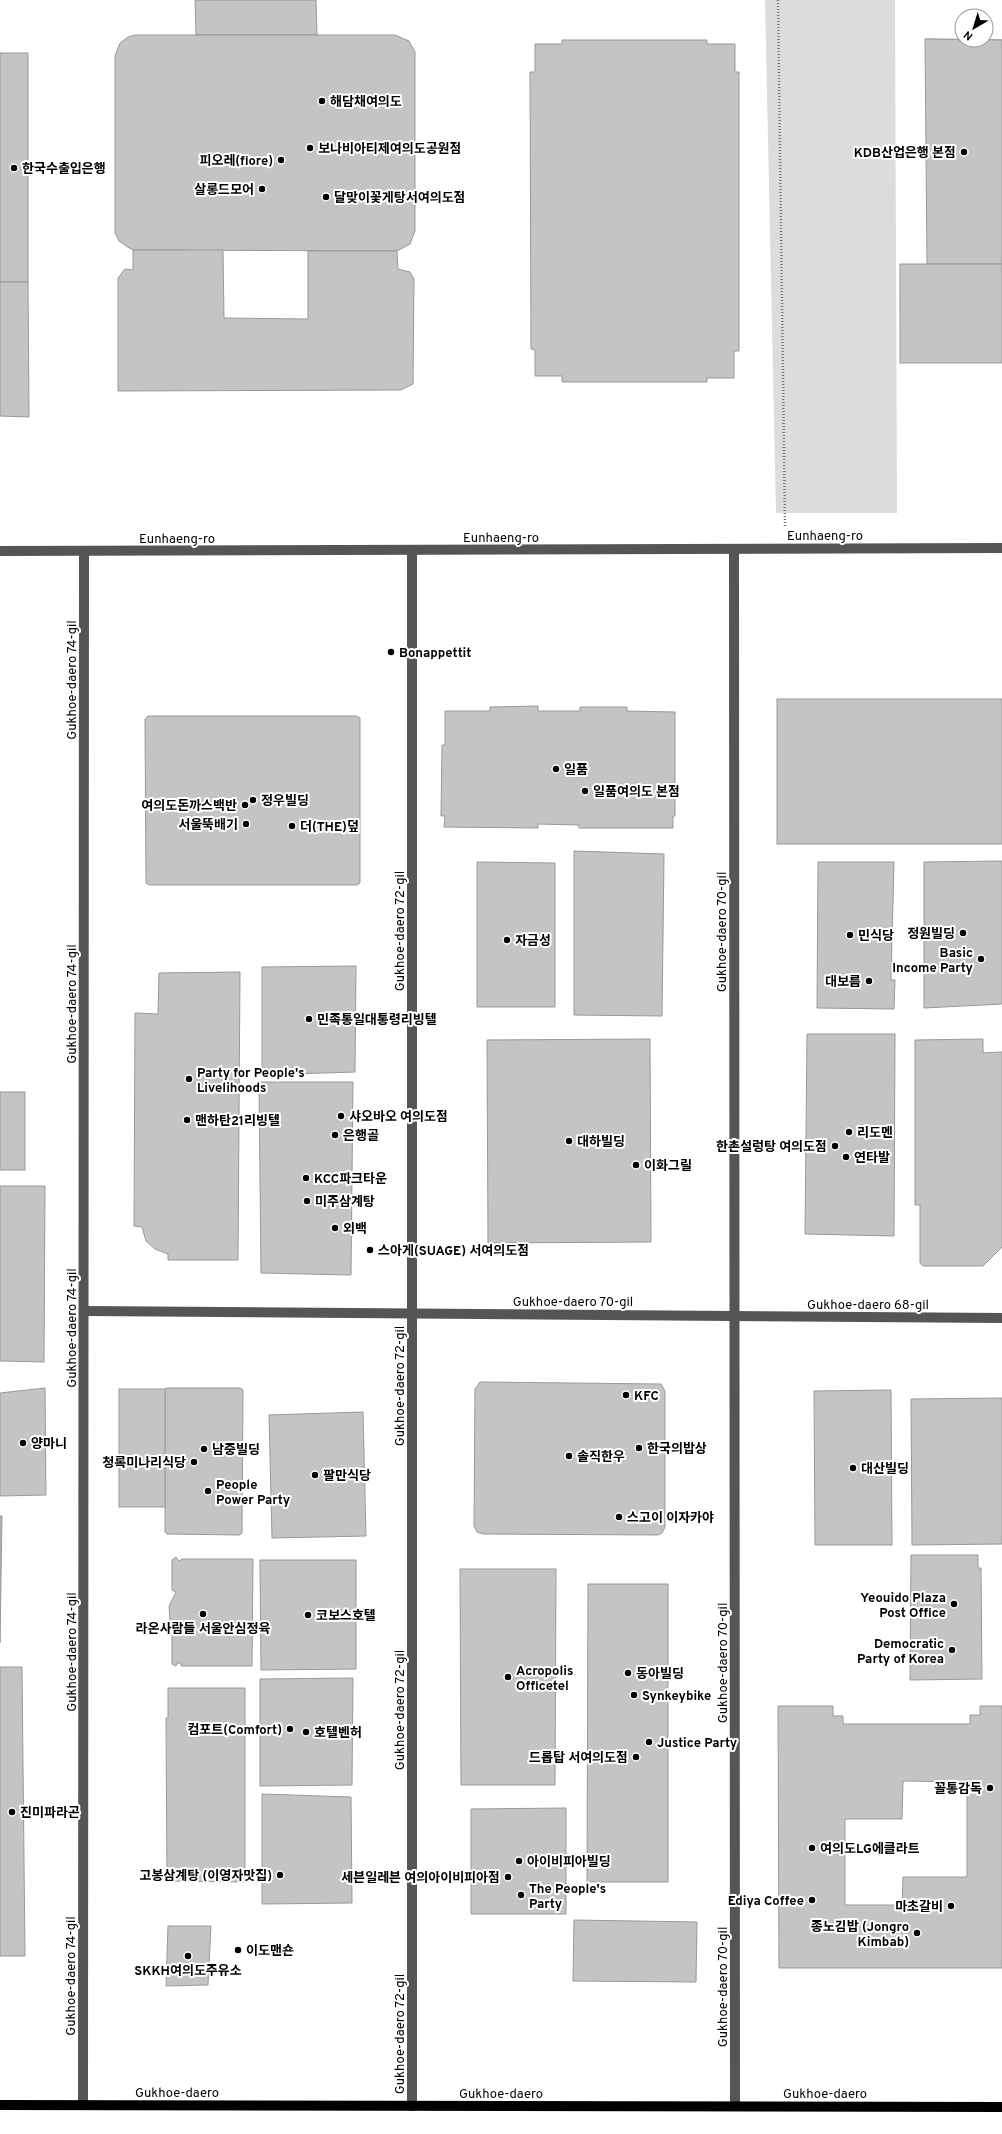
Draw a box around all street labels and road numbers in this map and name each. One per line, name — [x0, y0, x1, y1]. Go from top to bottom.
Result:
street label: Eunhaeng-ro — [787, 529, 863, 545]
street label: Eunhaeng-ro — [463, 531, 539, 547]
street label: Eunhaeng-ro — [139, 532, 215, 548]
street label: Gukhoe-daero 74-gil — [65, 620, 81, 740]
street label: Gukhoe-daero 72-gil — [393, 871, 409, 991]
street label: Gukhoe-daero 70-gil — [715, 872, 731, 992]
street label: Gukhoe-daero 74-gil — [65, 944, 81, 1064]
street label: Gukhoe-daero 74-gil — [65, 1268, 81, 1388]
street label: Gukhoe-daero 70-gil — [513, 1295, 633, 1311]
street label: Gukhoe-daero 68-gil — [807, 1298, 929, 1314]
street label: Gukhoe-daero 72-gil — [393, 1326, 409, 1446]
street label: Gukhoe-daero 74-gil — [65, 1592, 81, 1712]
street label: Gukhoe-daero 70-gil — [716, 1603, 732, 1723]
street label: Gukhoe-daero 72-gil — [393, 1650, 409, 1770]
street label: Gukhoe-daero 74-gil — [64, 1916, 80, 2036]
street label: Gukhoe-daero 70-gil — [716, 1927, 732, 2047]
street label: Gukhoe-daero 72-gil — [393, 1974, 409, 2094]
street label: Gukhoe-daero — [135, 2086, 219, 2102]
street label: Gukhoe-daero — [459, 2087, 543, 2103]
street label: Gukhoe-daero — [783, 2087, 867, 2103]

